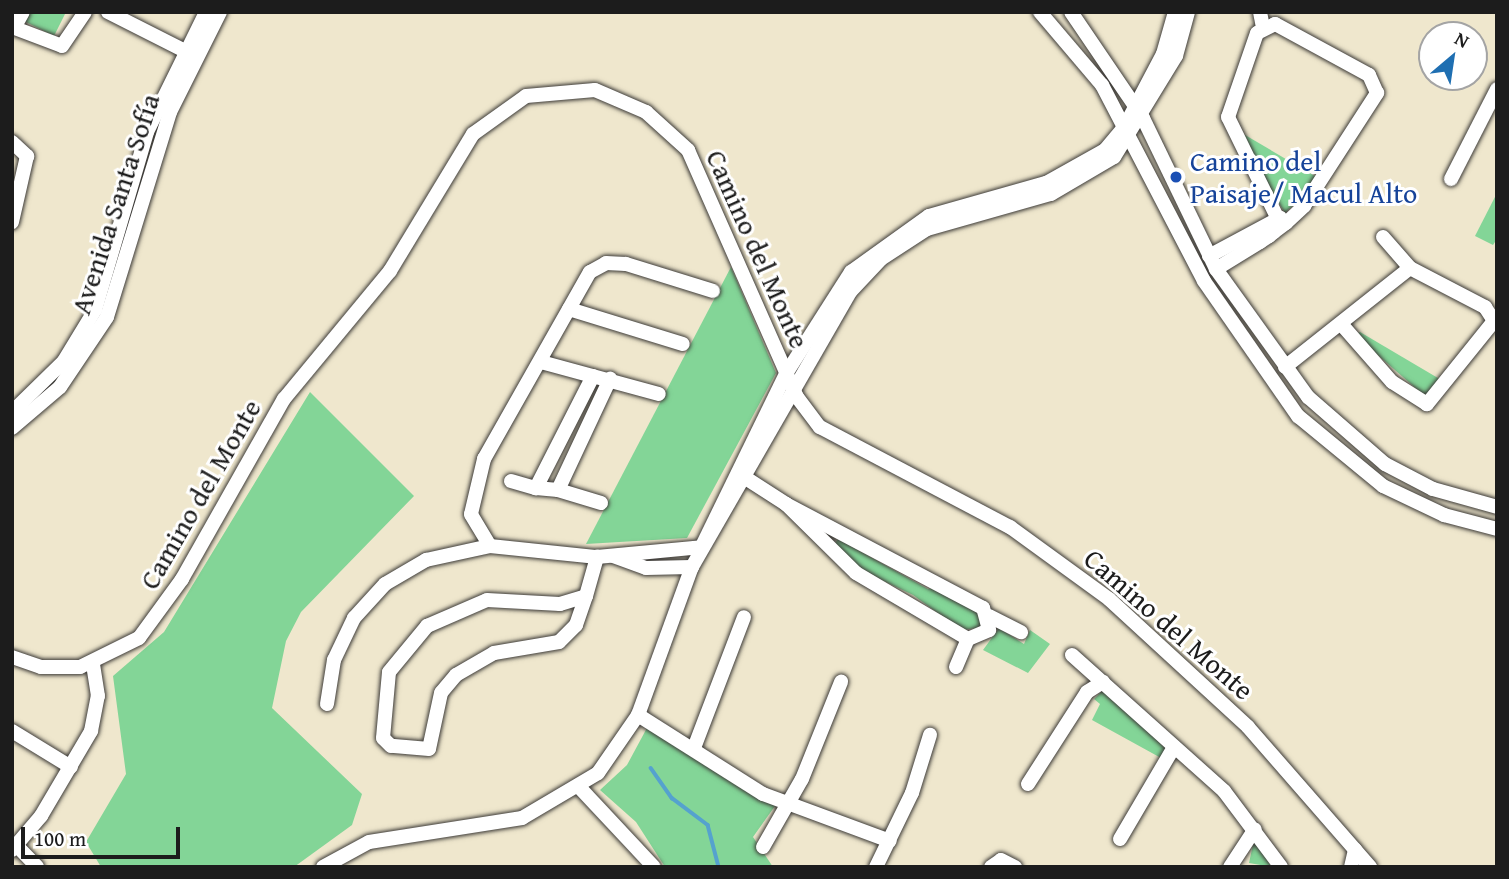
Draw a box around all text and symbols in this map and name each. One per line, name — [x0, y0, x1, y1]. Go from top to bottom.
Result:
north arrow — [1418, 21, 1488, 91]
text: N — [1450, 24, 1475, 55]
street label: Avenida Santa Sofía — [63, 89, 167, 319]
place label: Camino del Paisaje/ Macul Alto — [1190, 144, 1417, 210]
street label: Camino del Monte — [699, 145, 817, 353]
marker: Camino del Paisaje/ Macul Alto — [1168, 169, 1184, 185]
street label: Camino del Monte — [132, 393, 268, 595]
street label: Camino del Monte — [1077, 541, 1261, 707]
scale bar — [24, 812, 184, 856]
text: 100 m — [34, 823, 86, 854]

